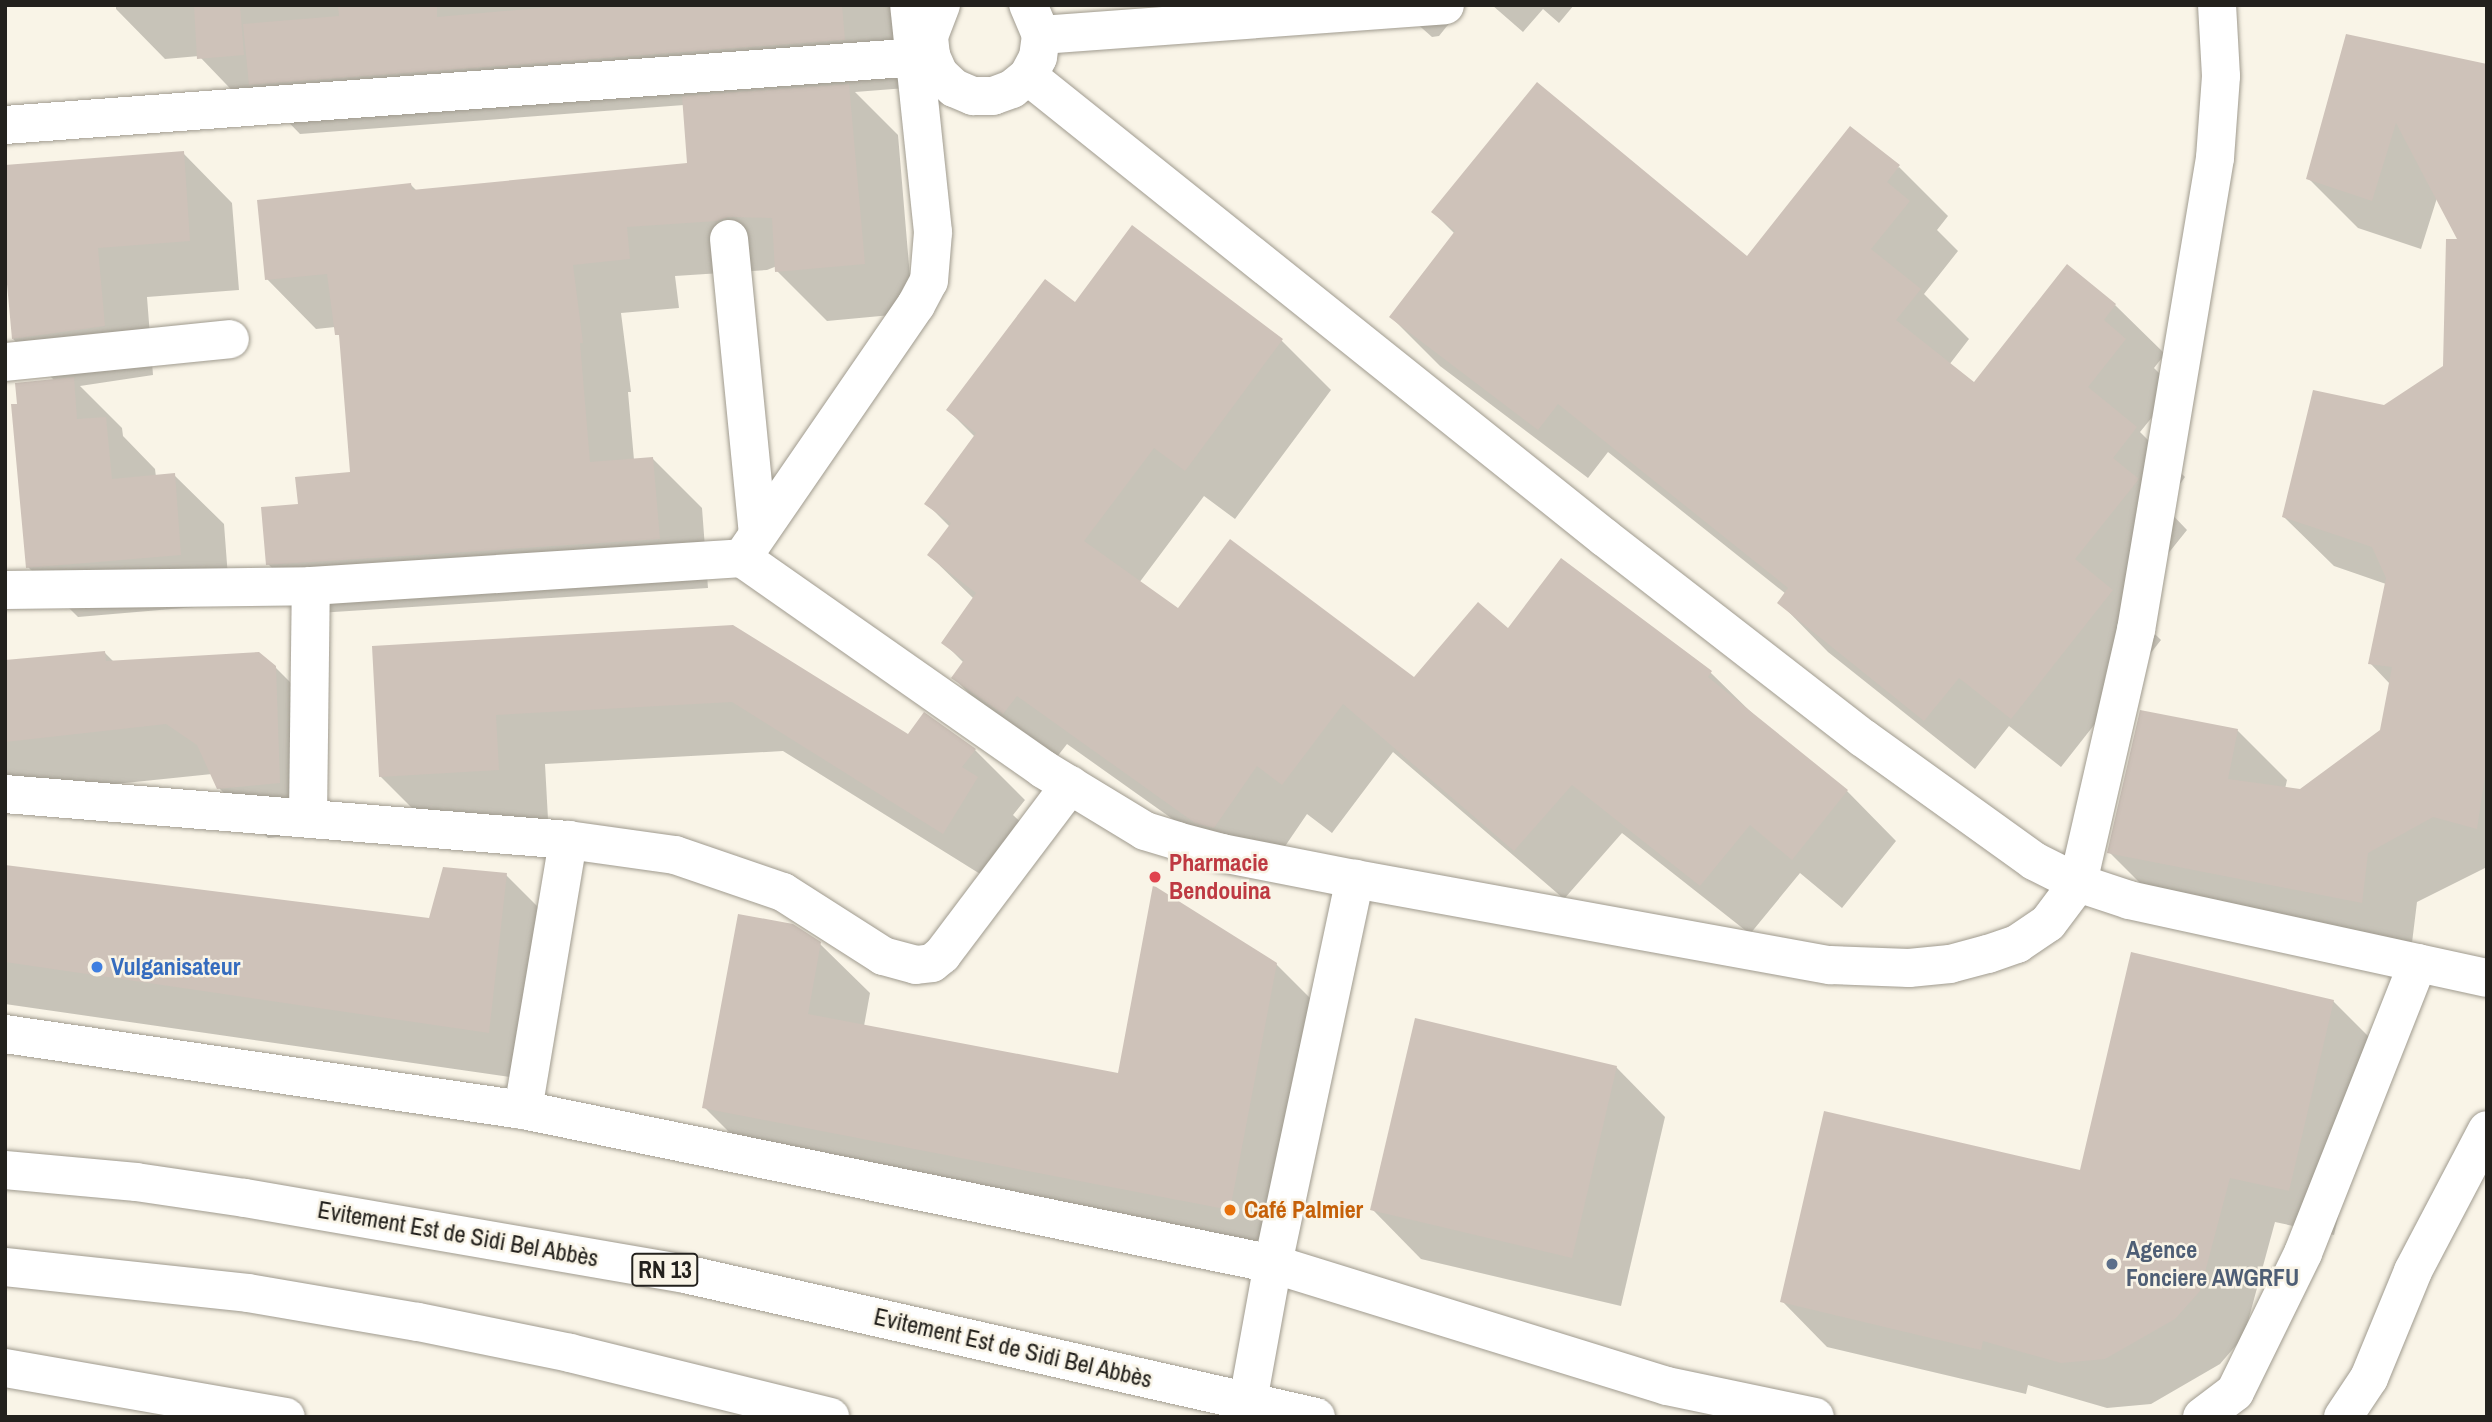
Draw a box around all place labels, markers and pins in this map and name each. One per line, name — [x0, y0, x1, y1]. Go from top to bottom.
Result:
place label: Pharmacie Bendouina — [1169, 849, 1271, 905]
marker: Pharmacie Bendouina — [1147, 869, 1163, 885]
place label: Vulganisateur — [111, 953, 240, 981]
marker: Vulganisateur — [89, 959, 105, 975]
place label: Café Palmier — [1244, 1196, 1363, 1224]
marker: Café Palmier — [1222, 1202, 1238, 1218]
place label: Agence Fonciere AWGRFU — [2126, 1236, 2300, 1292]
marker: Agence Fonciere AWGRFU — [2104, 1256, 2120, 1272]

